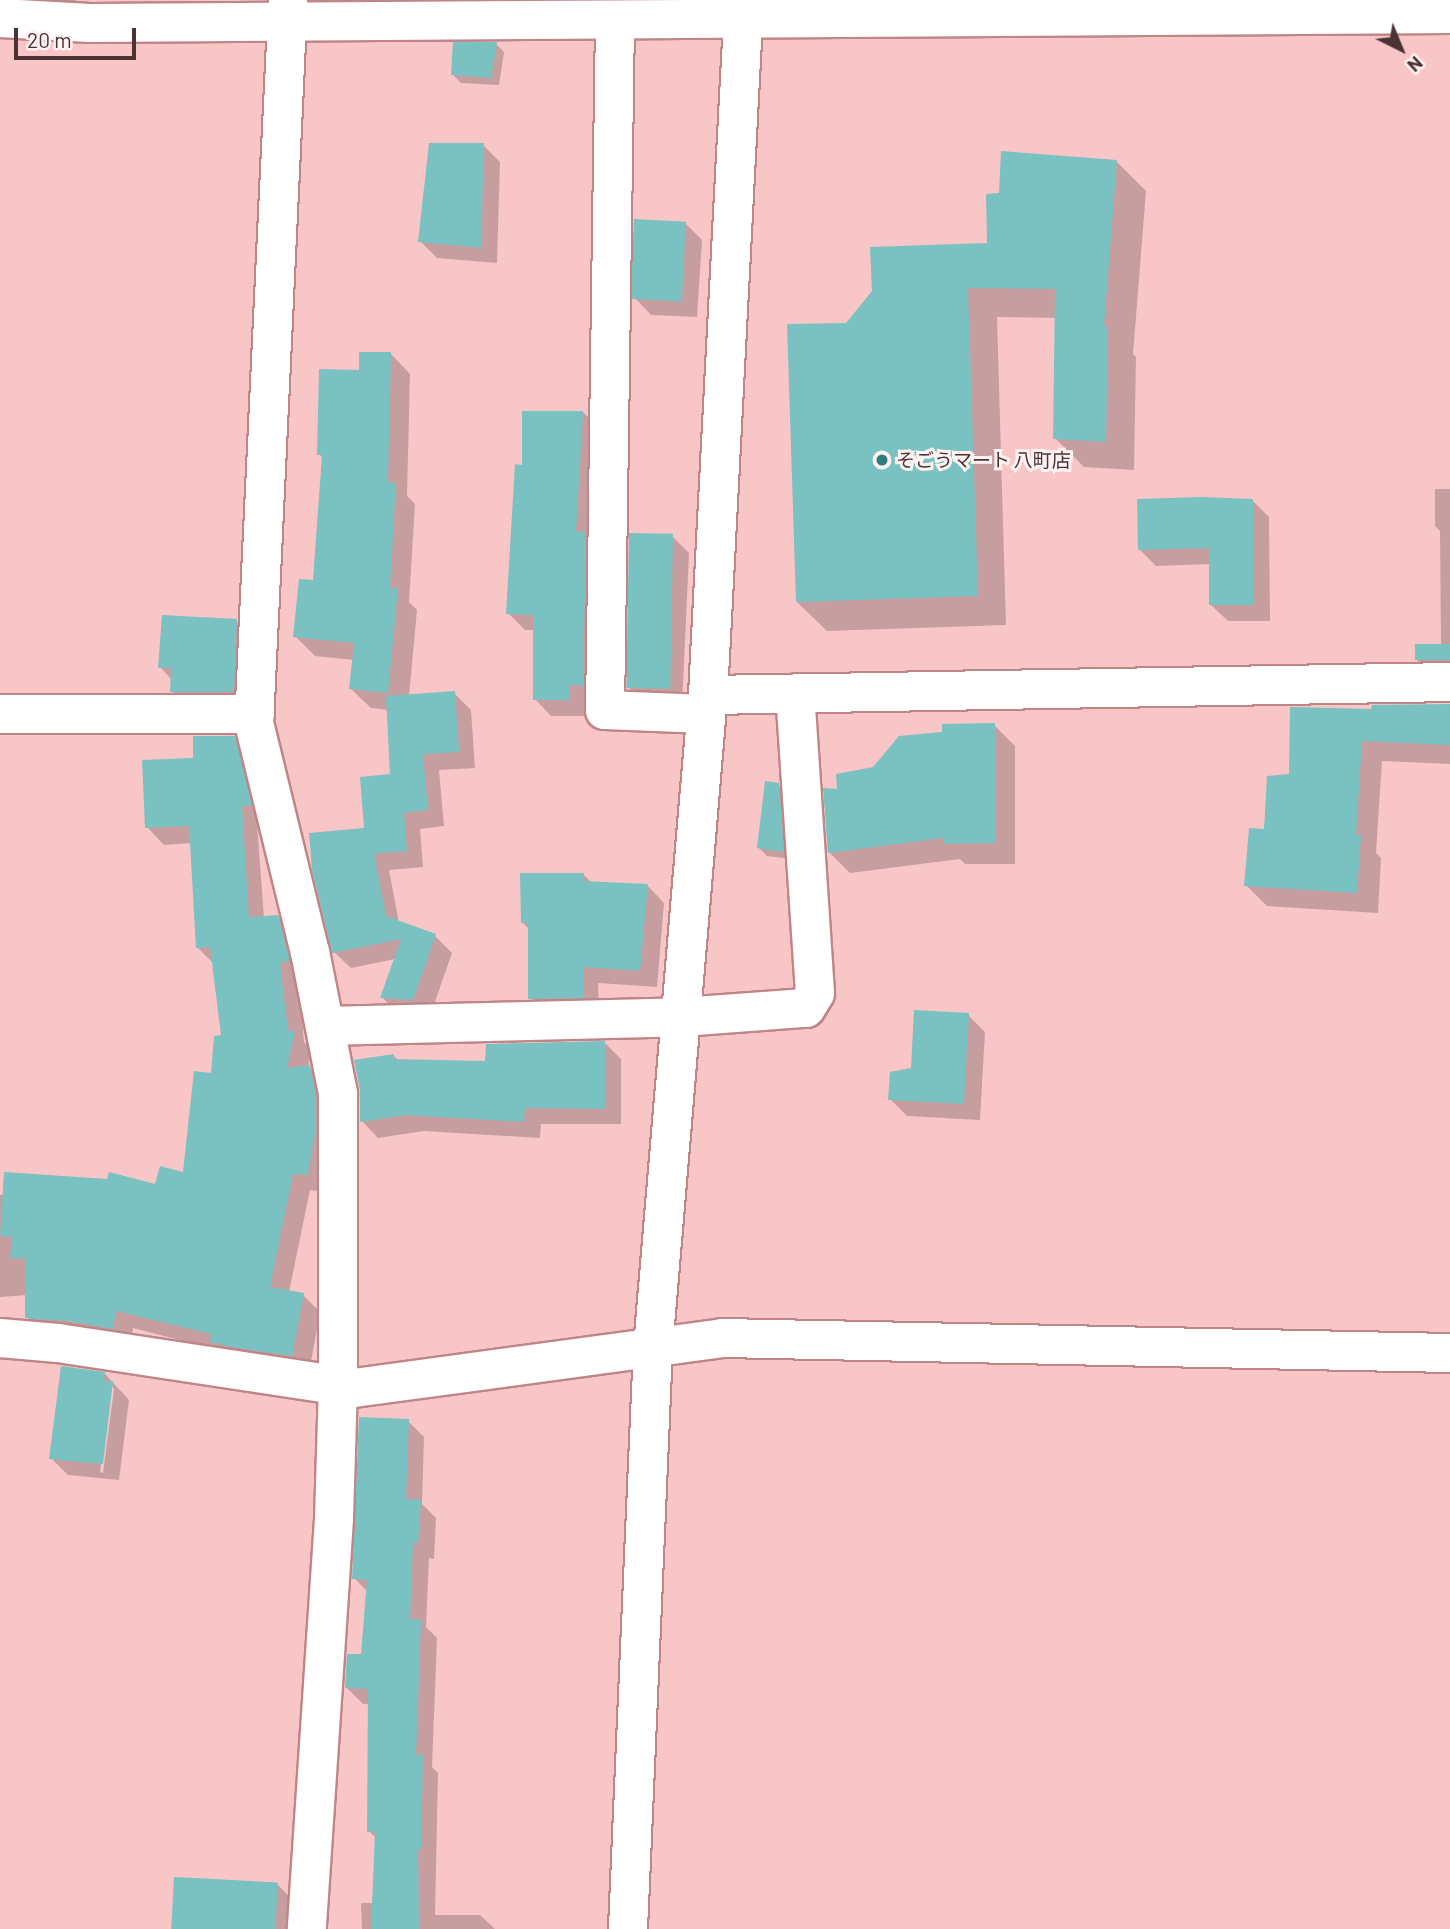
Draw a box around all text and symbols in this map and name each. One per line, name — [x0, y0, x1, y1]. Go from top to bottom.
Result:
scale bar — [18, 14, 140, 58]
north arrow — [1366, 14, 1436, 84]
text: 20 m — [27, 27, 72, 52]
text: N — [1403, 52, 1428, 77]
place label: そごうマート 八町店 — [896, 449, 1071, 471]
marker: そごうマート 八町店 — [874, 452, 890, 468]

